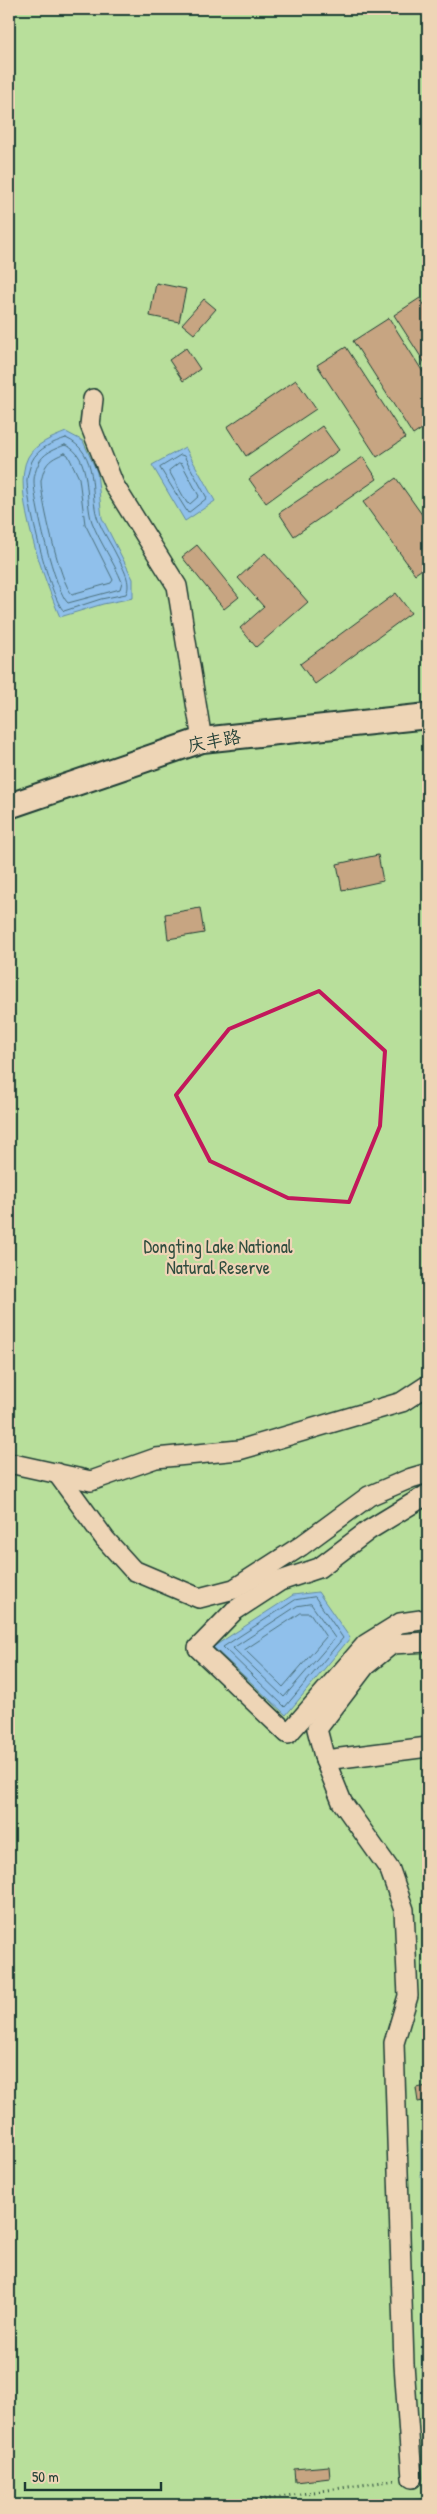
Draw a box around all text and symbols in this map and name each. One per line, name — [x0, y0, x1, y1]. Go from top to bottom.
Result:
street label: 庆丰路 — [185, 724, 243, 758]
park label: Dongting Lake National Natural Reserve — [143, 1234, 293, 1280]
scale bar — [25, 2459, 161, 2491]
text: 50 m — [32, 2466, 59, 2487]

